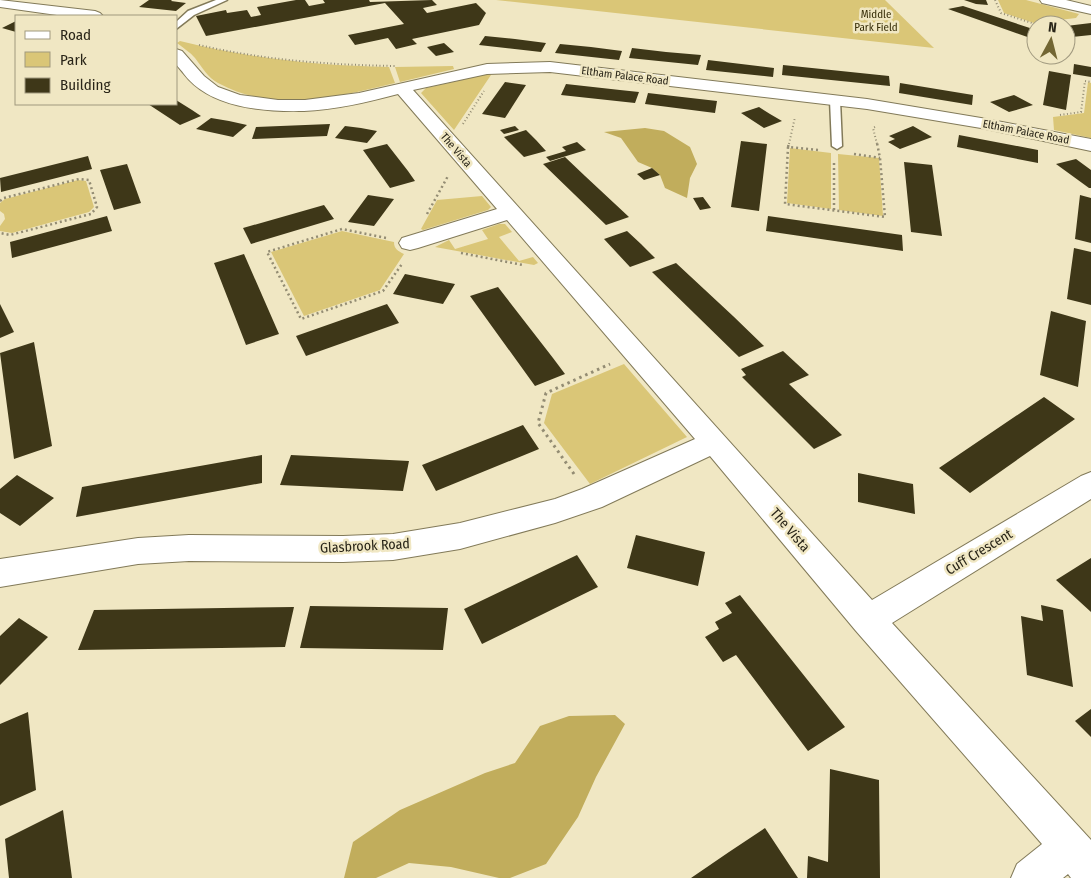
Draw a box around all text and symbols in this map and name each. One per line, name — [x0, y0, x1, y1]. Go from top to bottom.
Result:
park label: Middle Park Field — [854, 8, 898, 34]
legend — [15, 15, 178, 105]
north arrow — [1026, 15, 1076, 65]
text: N — [1047, 19, 1058, 37]
text: Road — [60, 26, 91, 44]
text: Park — [60, 51, 87, 69]
street label: Eltham Palace Road — [581, 64, 669, 88]
text: Building — [60, 76, 111, 94]
street label: Eltham Palace Road — [982, 117, 1070, 147]
street label: The Vista — [438, 130, 474, 170]
street label: The Vista — [767, 505, 814, 555]
street label: Cuff Crescent — [942, 525, 1016, 579]
street label: Glasbrook Road — [320, 535, 410, 557]

